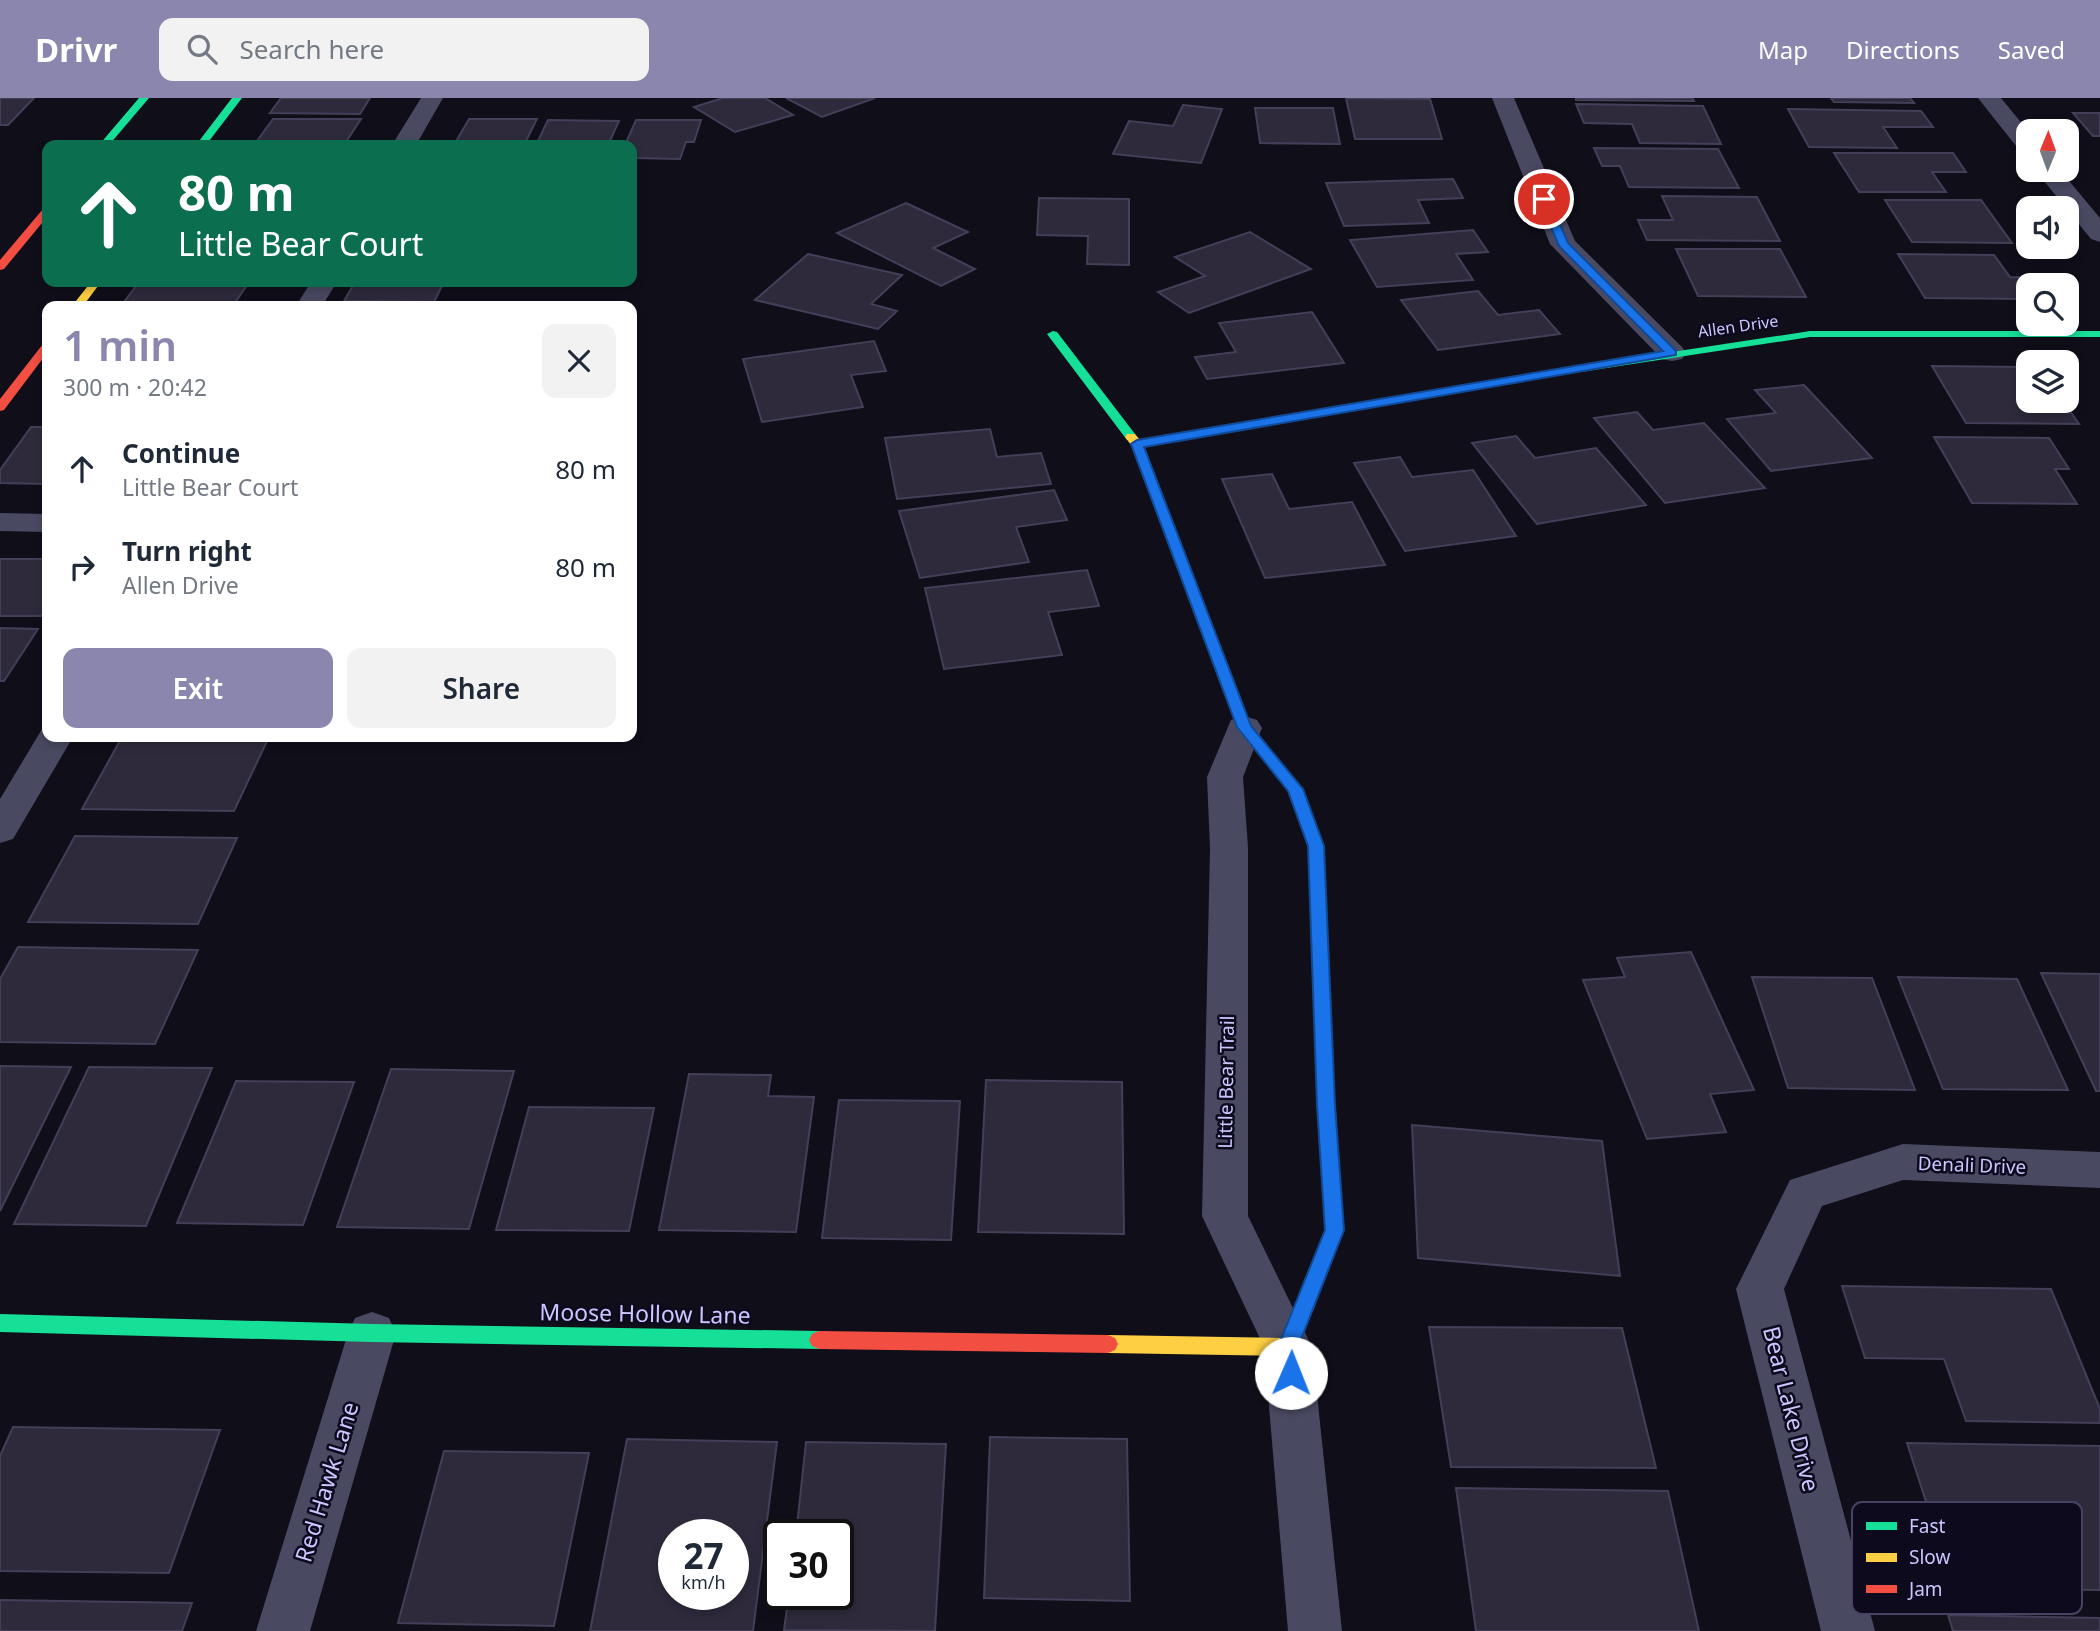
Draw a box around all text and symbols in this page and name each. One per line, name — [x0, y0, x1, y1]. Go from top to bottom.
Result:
search box — [159, 18, 649, 81]
text: Drivr — [35, 27, 117, 72]
icon: search — [183, 30, 221, 68]
text: Search here — [239, 31, 384, 67]
text: Map — [1758, 33, 1808, 66]
text: Directions — [1846, 33, 1960, 66]
text: Saved — [1998, 33, 2065, 66]
north arrow — [2016, 119, 2079, 182]
map controls — [2016, 119, 2079, 413]
text: 80 m — [178, 159, 295, 225]
icon: ahead — [63, 168, 154, 259]
pin — [1514, 169, 1574, 229]
icon: arrive — [1525, 180, 1563, 218]
button: sound — [2016, 196, 2079, 259]
text: Little Bear Court — [178, 222, 423, 265]
button: search — [2016, 273, 2079, 336]
street label: Allen Drive — [1696, 309, 1780, 343]
text: 1 min — [63, 316, 177, 373]
button: close — [542, 324, 616, 398]
button: layers — [2016, 350, 2079, 413]
text: 300 m · 20:42 — [63, 371, 207, 403]
text: Continue — [122, 435, 240, 471]
icon: ahead — [63, 450, 101, 488]
text: 80 m — [555, 451, 616, 487]
text: Little Bear Court — [122, 471, 298, 503]
text: Turn right — [122, 533, 252, 569]
icon: right — [63, 548, 101, 586]
text: 80 m — [555, 549, 616, 585]
text: Allen Drive — [122, 569, 239, 601]
button: Exit — [63, 648, 333, 728]
button: Share — [347, 648, 616, 728]
street label: Little Bear Trail — [1212, 1015, 1240, 1149]
street label: Denali Drive — [1917, 1150, 2027, 1180]
street label: Moose Hollow Lane — [539, 1295, 751, 1331]
street label: Bear Lake Drive — [1756, 1323, 1828, 1495]
position arrow — [1254, 1336, 1328, 1410]
street label: Red Hawk Lane — [286, 1398, 366, 1566]
legend — [1852, 1502, 2082, 1614]
text: Fast — [1909, 1513, 1946, 1539]
speed limit sign: 30 — [763, 1519, 854, 1610]
text: 27 — [683, 1532, 724, 1579]
text: Slow — [1909, 1544, 1950, 1570]
text: km/h — [681, 1570, 726, 1594]
text: Jam — [1907, 1576, 1943, 1602]

